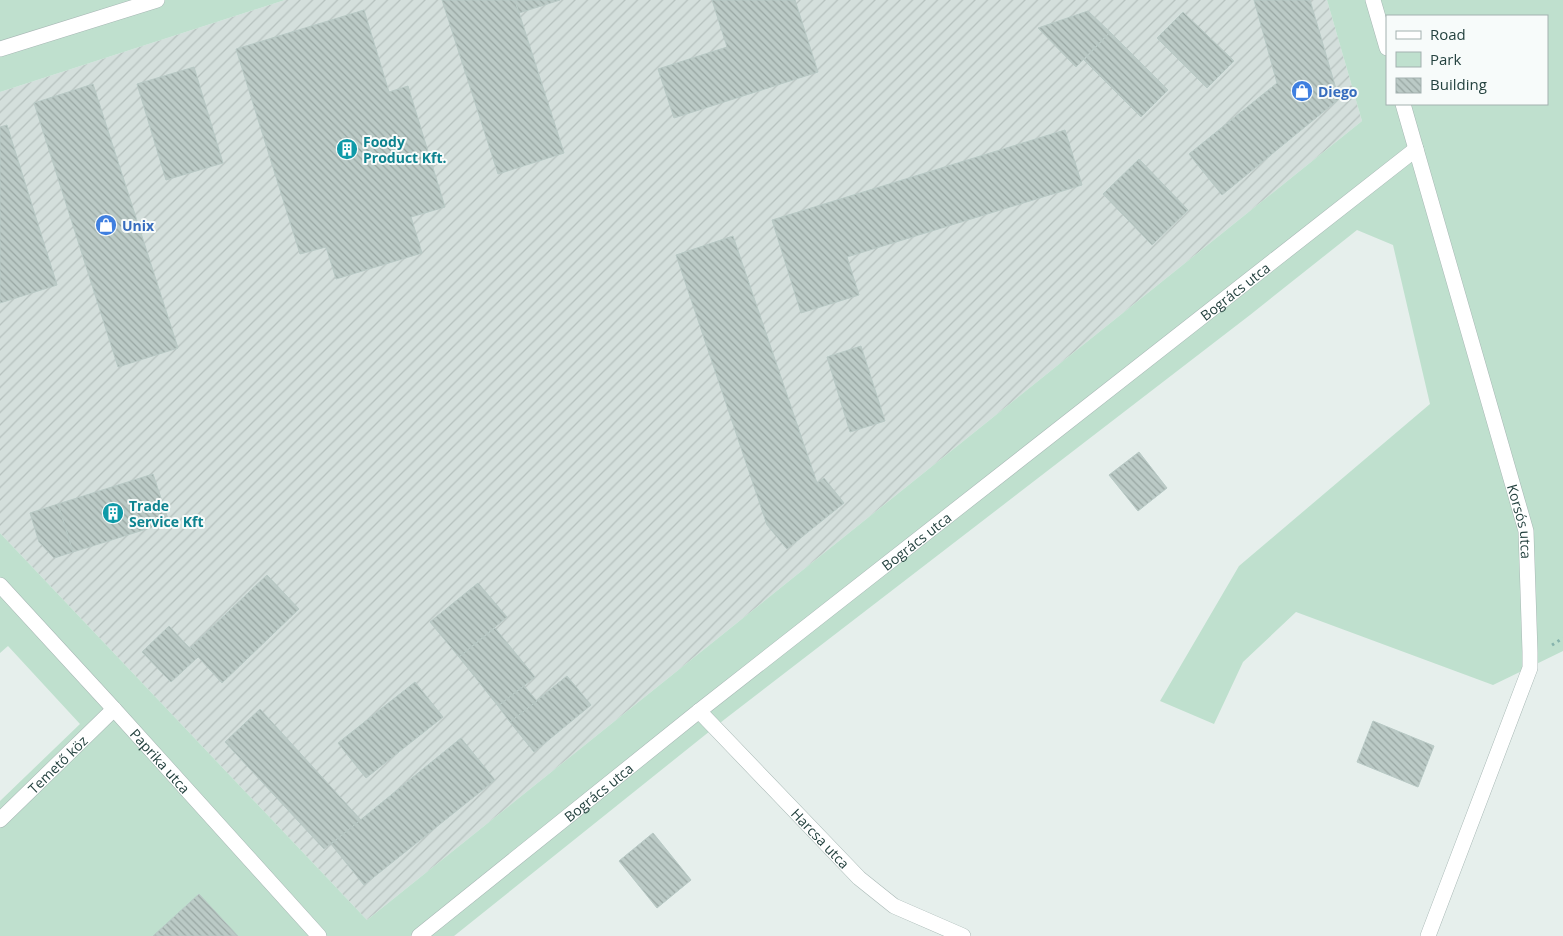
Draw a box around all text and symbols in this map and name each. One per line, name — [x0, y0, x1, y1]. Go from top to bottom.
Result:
legend — [1386, 15, 1548, 105]
text: Road — [1430, 24, 1466, 44]
text: Park — [1430, 49, 1461, 69]
text: Building — [1430, 74, 1487, 94]
shop icon: Diego — [1290, 79, 1314, 103]
place label: Diego — [1318, 82, 1358, 101]
place label: Foody Product Kft. — [363, 132, 447, 167]
building icon: Foody Product Kft. — [335, 137, 359, 161]
shop icon: Unix — [94, 213, 118, 237]
place label: Unix — [122, 216, 155, 235]
street label: Bogrács utca — [1196, 258, 1274, 324]
street label: Korsós utca — [1503, 482, 1536, 559]
place label: Trade Service Kft — [129, 496, 203, 531]
building icon: Trade Service Kft — [101, 501, 125, 525]
street label: Bogrács utca — [877, 508, 955, 574]
street label: Paprika utca — [126, 724, 195, 797]
street label: Temető köz — [24, 731, 91, 797]
street label: Bogrács utca — [560, 758, 637, 826]
street label: Harcsa utca — [787, 804, 854, 872]

